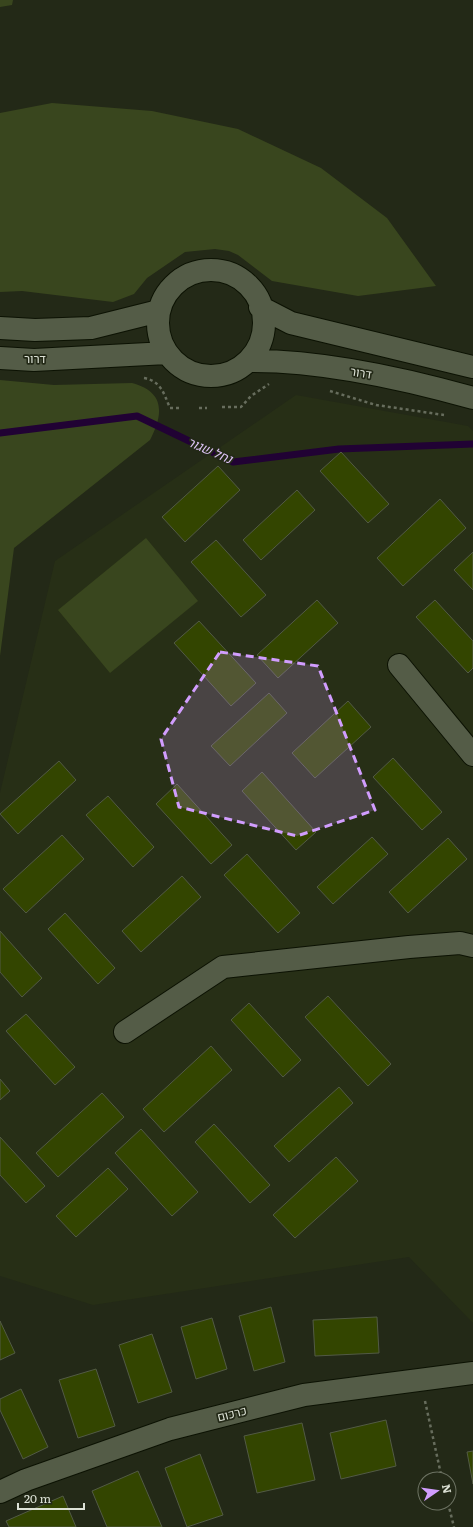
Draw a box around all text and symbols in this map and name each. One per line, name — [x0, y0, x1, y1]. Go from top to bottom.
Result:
street label: דרור — [24, 349, 46, 367]
street label: דרור — [349, 361, 373, 383]
water label: נחל שגור — [185, 432, 237, 468]
street label: כרכום — [215, 1401, 248, 1425]
north arrow — [417, 1471, 457, 1511]
text: N — [439, 1482, 457, 1495]
scale bar — [18, 1485, 84, 1511]
text: 20 m — [24, 1489, 51, 1507]

